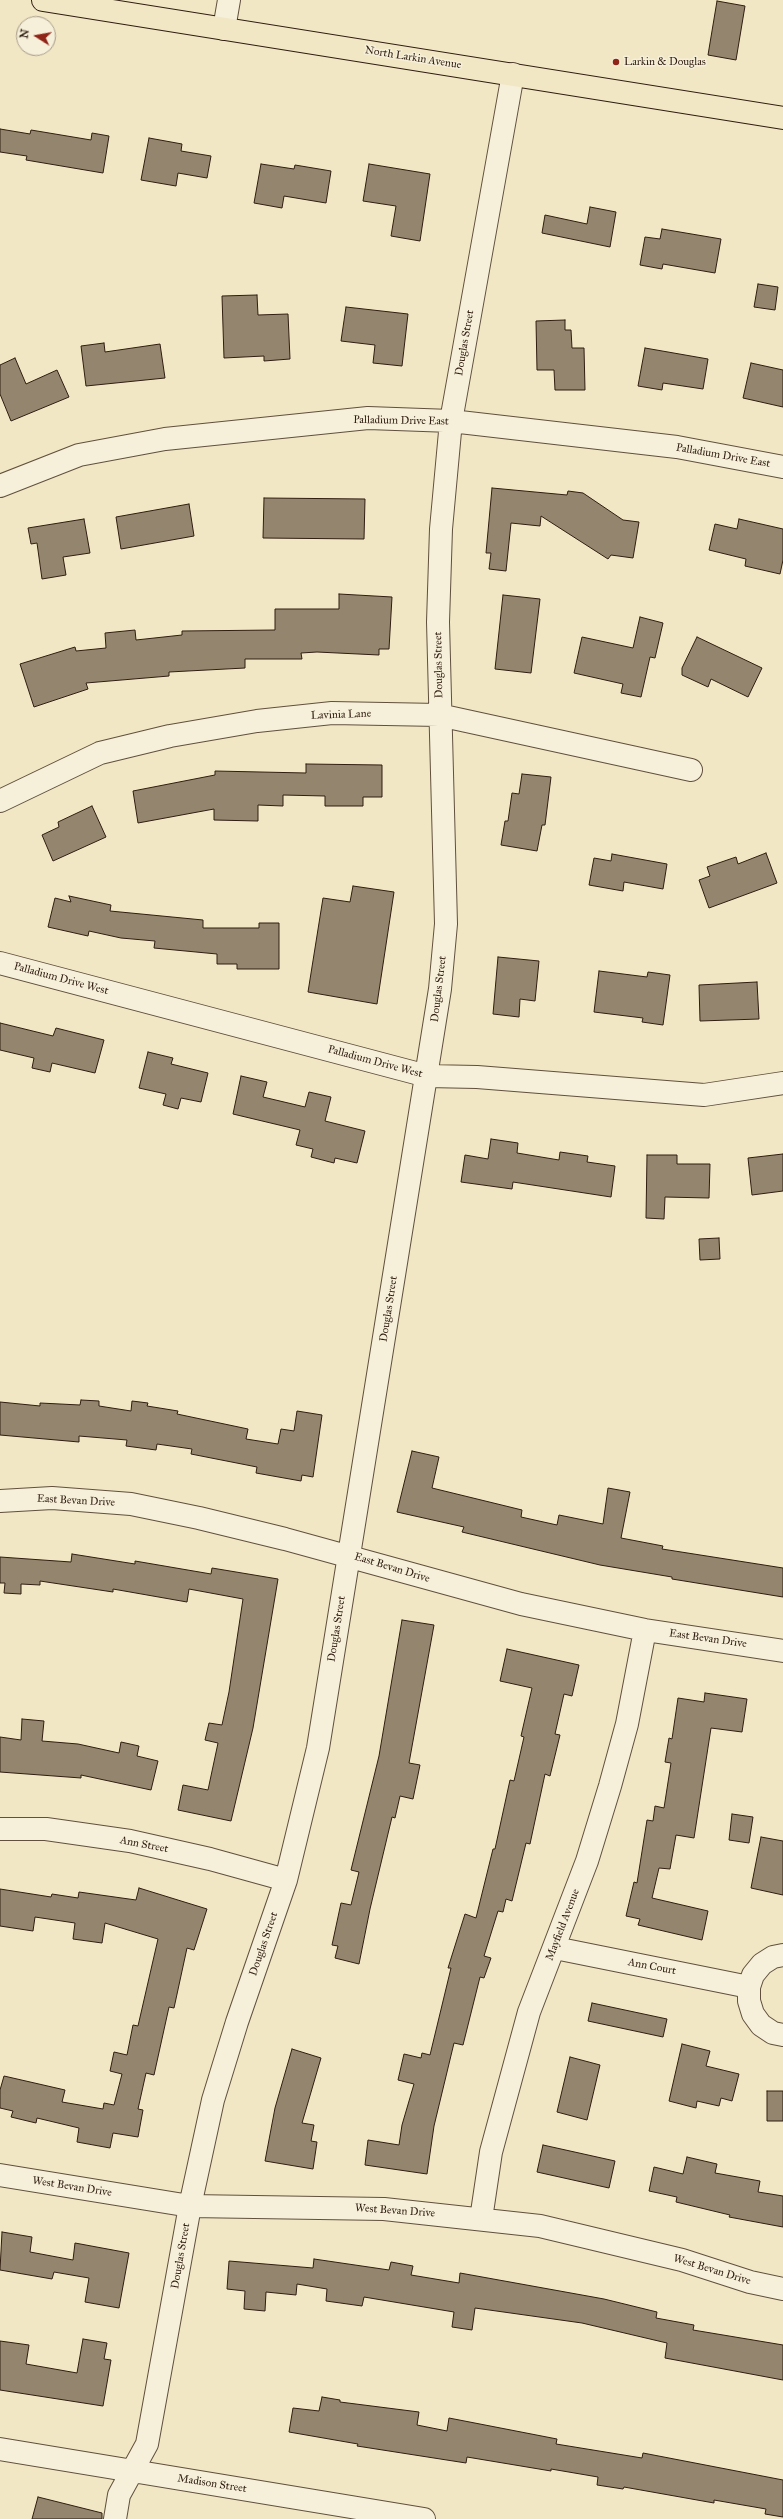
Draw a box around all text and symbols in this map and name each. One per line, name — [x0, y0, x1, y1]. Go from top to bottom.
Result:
north arrow — [16, 16, 56, 56]
text: N — [17, 28, 32, 40]
street label: North Larkin Avenue — [364, 44, 462, 72]
place label: Larkin & Douglas — [624, 55, 706, 69]
marker: Larkin & Douglas — [611, 57, 621, 67]
street label: Douglas Street — [453, 309, 477, 377]
street label: Palladium Drive East — [353, 414, 449, 428]
street label: Palladium Drive East — [675, 441, 771, 471]
street label: Douglas Street — [432, 632, 446, 698]
street label: Lavinia Lane — [311, 707, 371, 723]
street label: Douglas Street — [428, 955, 450, 1023]
street label: Palladium Drive West — [12, 960, 110, 998]
street label: Palladium Drive West — [326, 1043, 424, 1081]
street label: Douglas Street — [377, 1275, 401, 1343]
street label: East Bevan Drive — [37, 1492, 115, 1510]
street label: East Bevan Drive — [353, 1550, 431, 1586]
street label: Douglas Street — [325, 1595, 349, 1663]
street label: East Bevan Drive — [668, 1627, 748, 1651]
street label: Ann Street — [119, 1834, 169, 1856]
street label: Mayfield Avenue — [543, 1887, 583, 1963]
street label: Douglas Street — [247, 1910, 281, 1978]
street label: Ann Court — [627, 1956, 677, 1978]
street label: West Bevan Drive — [31, 2174, 113, 2200]
street label: West Bevan Drive — [354, 2202, 436, 2220]
street label: Douglas Street — [169, 2222, 193, 2290]
street label: West Bevan Drive — [672, 2252, 752, 2288]
street label: Madison Street — [176, 2472, 248, 2496]

